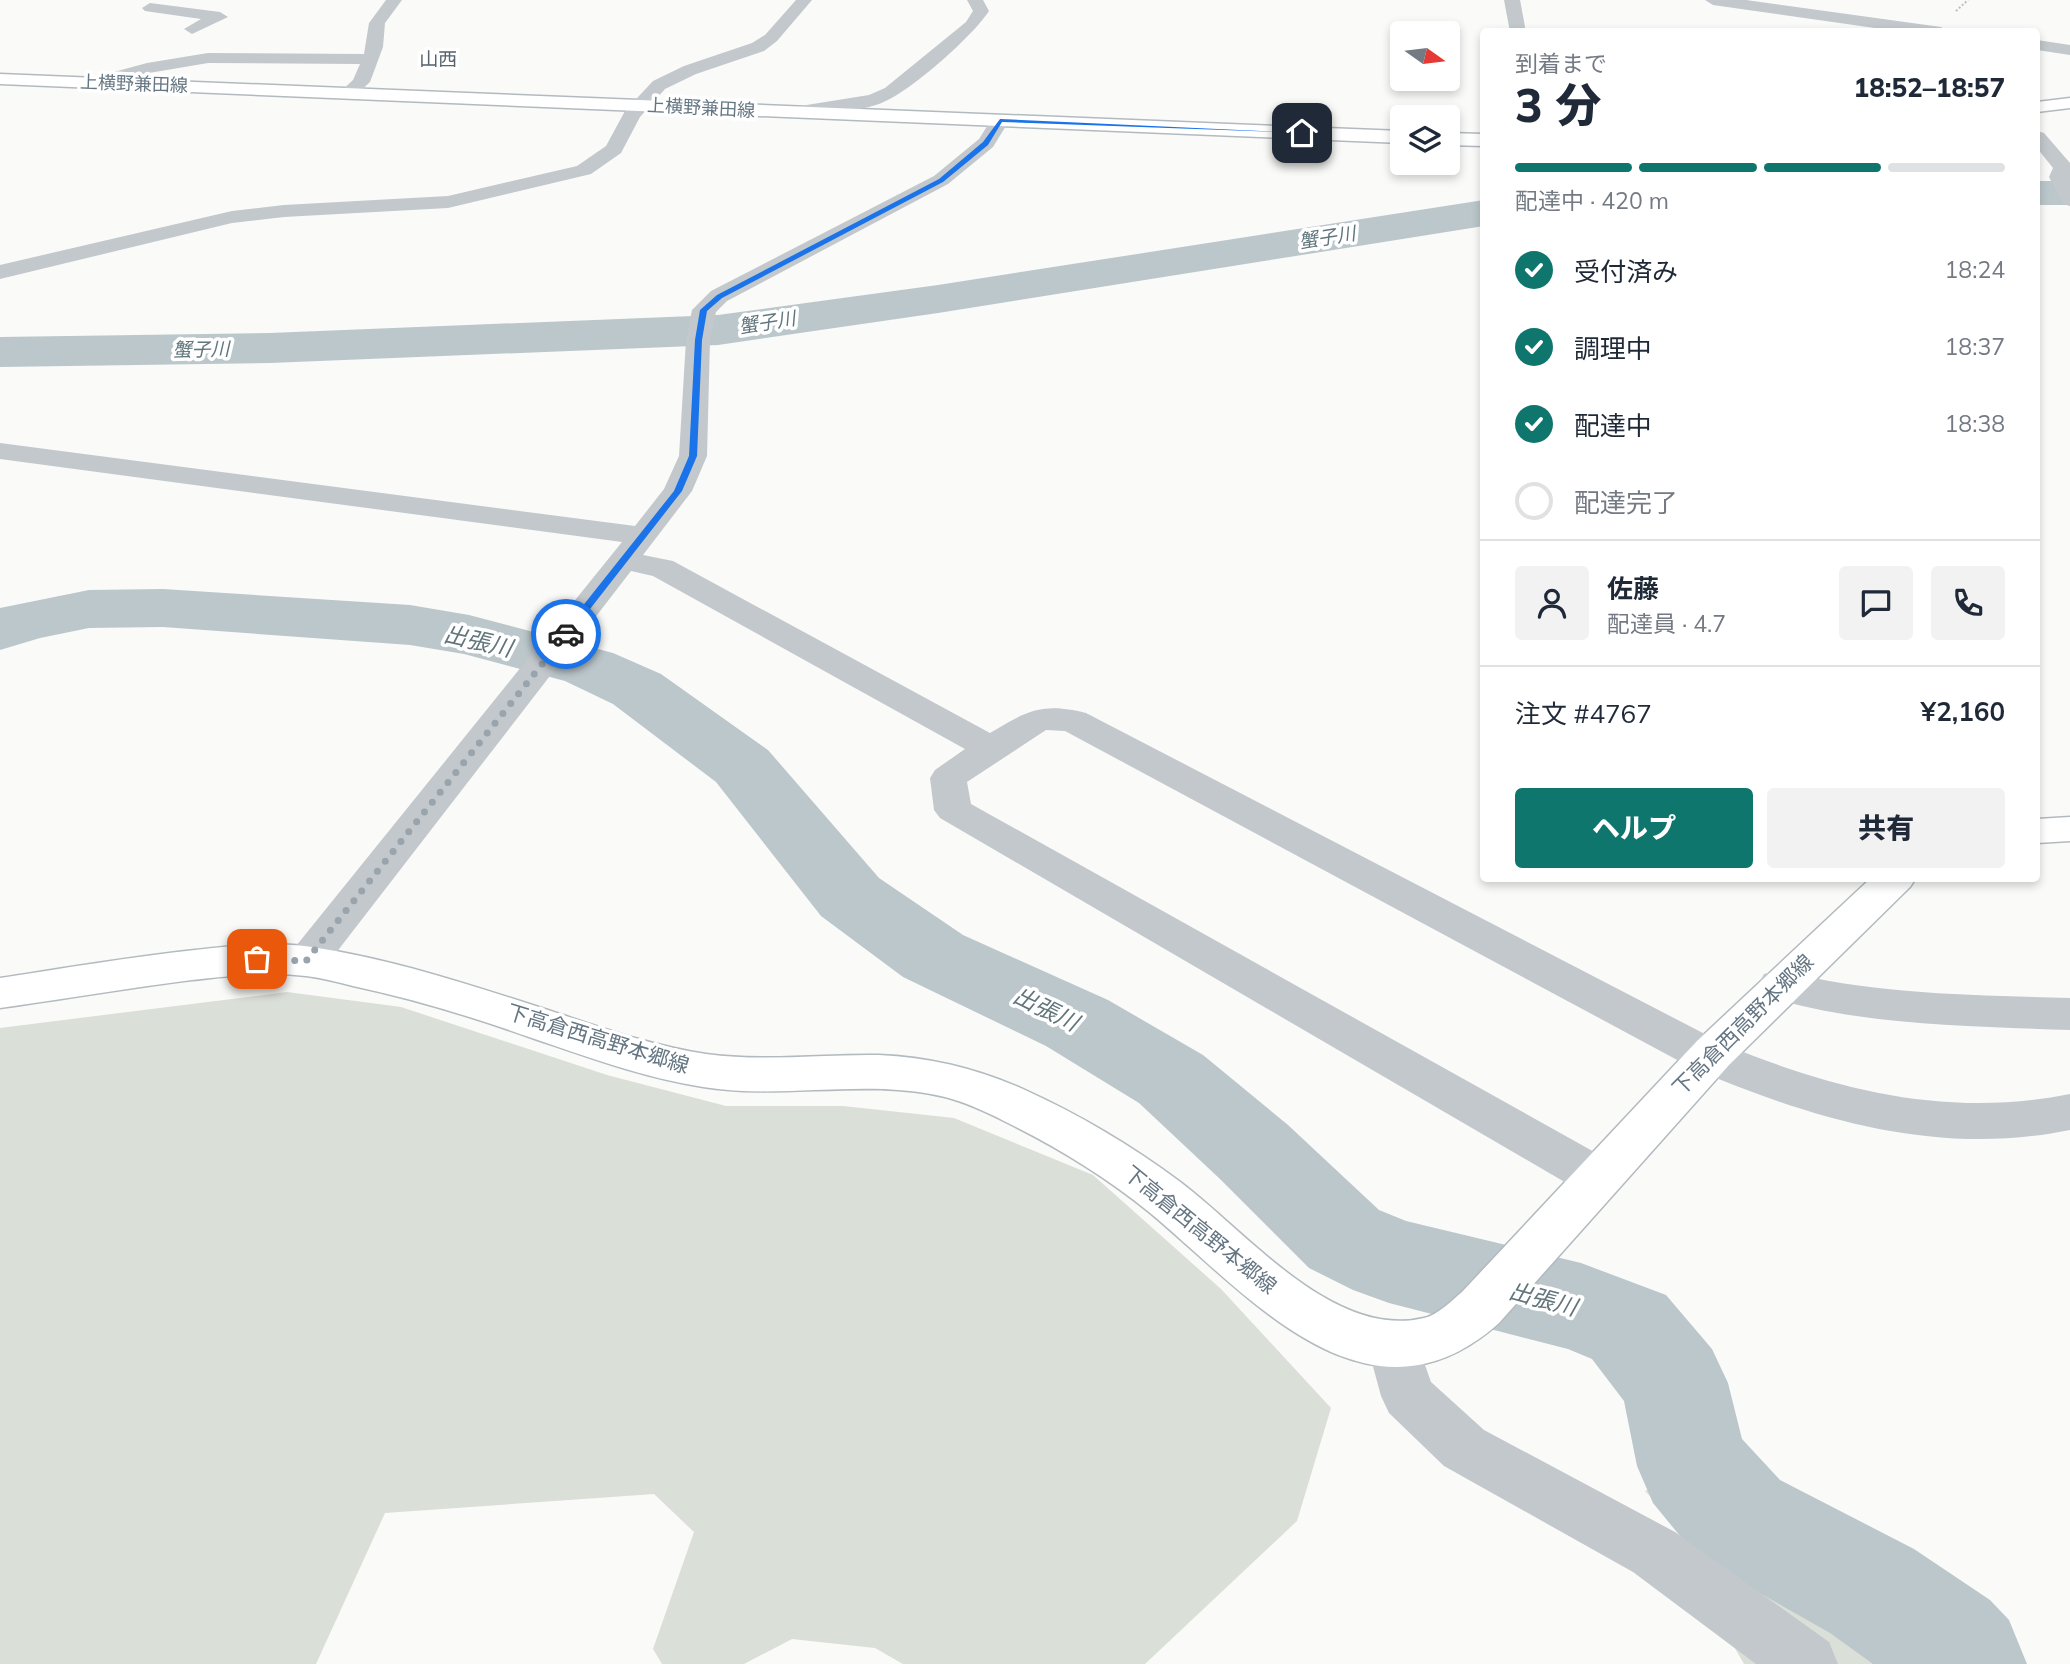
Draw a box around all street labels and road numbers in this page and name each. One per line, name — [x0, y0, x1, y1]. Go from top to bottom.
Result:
street label: 上横野兼田線 — [80, 70, 188, 97]
street label: 上横野兼田線 — [646, 93, 756, 122]
street label: 下高倉西高野本郷線 — [1666, 948, 1818, 1100]
street label: 下高倉西高野本郷線 — [504, 998, 692, 1078]
street label: 下高倉西高野本郷線 — [1119, 1160, 1282, 1299]

